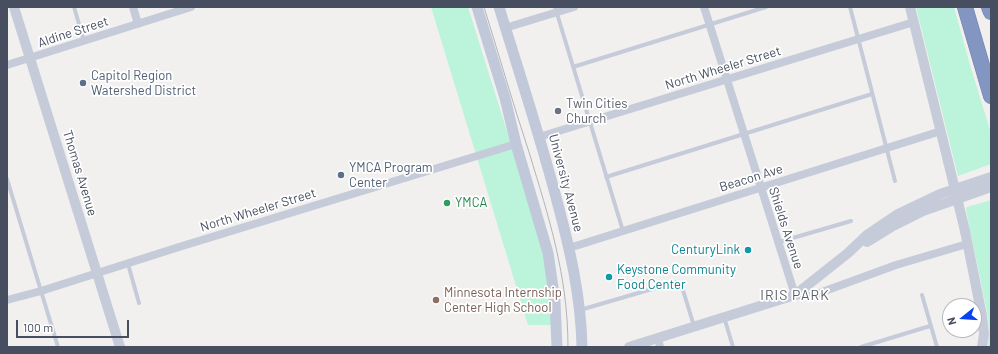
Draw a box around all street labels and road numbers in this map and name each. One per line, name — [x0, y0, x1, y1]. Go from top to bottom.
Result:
street label: Aldine Street — [36, 13, 110, 51]
street label: North Wheeler Street — [663, 43, 783, 93]
street label: Thomas Avenue — [60, 128, 100, 218]
street label: University Avenue — [545, 132, 587, 234]
street label: Beacon Ave — [717, 161, 785, 195]
street label: North Wheeler Street — [198, 185, 318, 235]
street label: Shields Avenue — [765, 185, 807, 271]

